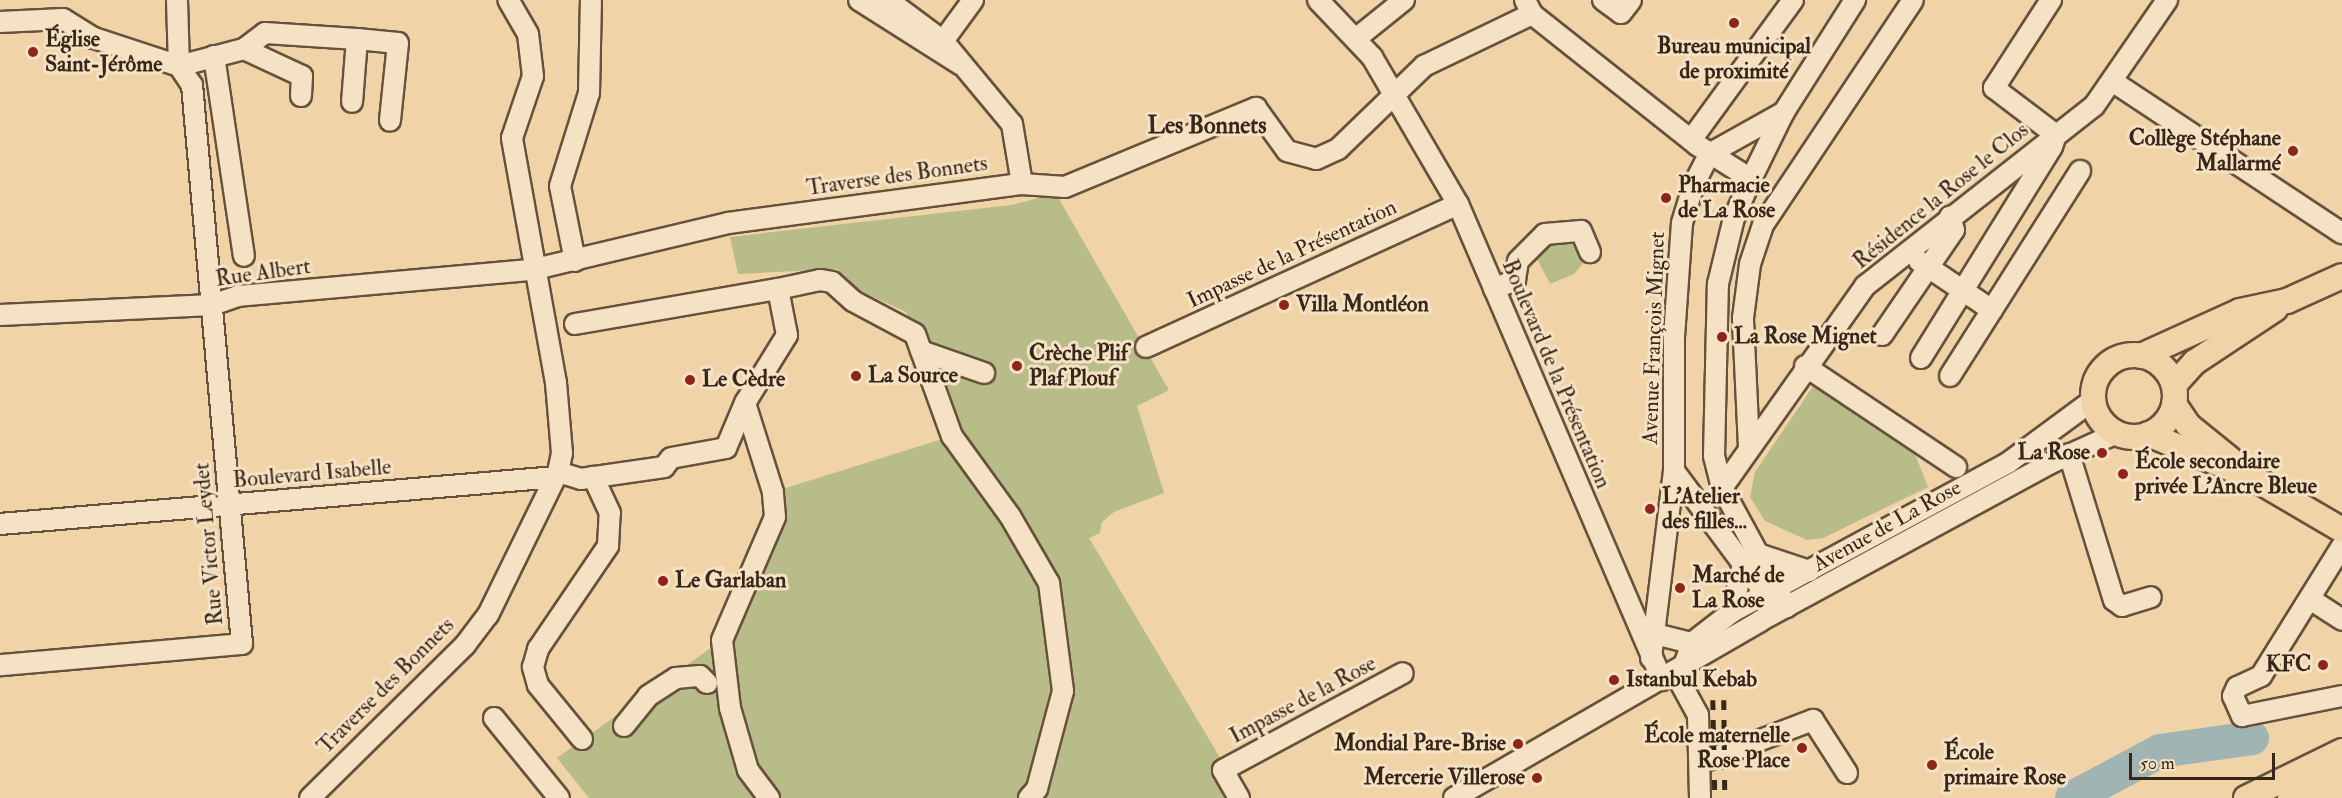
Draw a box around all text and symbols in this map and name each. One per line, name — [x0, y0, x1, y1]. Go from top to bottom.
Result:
marker: Bureau municipal de proximité — [1727, 16, 1741, 30]
place label: Église Saint-Jérôme — [45, 26, 162, 78]
place label: Bureau municipal de proximité — [1657, 33, 1811, 84]
marker: Église Saint-Jérôme — [26, 45, 40, 59]
district label: Les Bonnets — [1148, 112, 1266, 140]
street label: Résidence la Rose le Clos — [1848, 117, 2034, 275]
place label: Collège Stéphane Mallarmé — [2129, 125, 2281, 176]
marker: Collège Stéphane Mallarmé — [2286, 144, 2300, 158]
street label: Traverse des Bonnets — [805, 150, 989, 202]
place label: Pharmacie de La Rose — [1678, 172, 1775, 224]
marker: Pharmacie de La Rose — [1659, 191, 1673, 205]
street label: Impasse de la Présentation — [1183, 194, 1401, 314]
street label: Avenue François Mignet — [1637, 231, 1671, 445]
street label: Rue Albert — [214, 253, 312, 293]
street label: Boulevard de la Présentation — [1496, 256, 1616, 492]
place label: Villa Montléon — [1296, 292, 1429, 318]
marker: Villa Montléon — [1277, 298, 1291, 312]
place label: La Rose Mignet — [1734, 324, 1877, 350]
marker: La Rose Mignet — [1715, 330, 1729, 344]
place label: Crèche Plif Plaf Plouf — [1029, 340, 1128, 392]
marker: Crèche Plif Plaf Plouf — [1010, 359, 1024, 373]
place label: La Source — [868, 363, 958, 389]
place label: Le Cèdre — [702, 367, 785, 393]
marker: La Source — [849, 369, 863, 383]
marker: Le Cèdre — [683, 373, 697, 387]
place label: La Rose — [2018, 440, 2090, 466]
marker: La Rose — [2095, 446, 2109, 460]
place label: École secondaire privée L'Ancre Bleue — [2135, 448, 2317, 500]
street label: Boulevard Isabelle — [232, 454, 392, 494]
street label: Rue Victor Leydet — [189, 462, 229, 626]
marker: École secondaire privée L'Ancre Bleue — [2116, 467, 2130, 481]
street label: Avenue de La Rose — [1808, 474, 1966, 578]
place label: L'Atelier des filles... — [1662, 483, 1747, 534]
marker: L'Atelier des filles... — [1643, 502, 1657, 516]
place label: Marché de La Rose — [1692, 562, 1785, 614]
place label: Le Garlaban — [675, 568, 786, 594]
marker: Le Garlaban — [656, 574, 670, 588]
marker: Marché de La Rose — [1673, 581, 1687, 595]
street label: Traverse des Bonnets — [312, 612, 460, 760]
street label: Impasse de la Rose — [1225, 650, 1381, 750]
place label: KFC — [2266, 652, 2311, 678]
marker: KFC — [2316, 658, 2330, 672]
place label: Istanbul Kebab — [1626, 667, 1757, 693]
marker: Istanbul Kebab — [1607, 673, 1621, 687]
place label: École maternelle Rose Place — [1644, 722, 1790, 774]
place label: Mondial Pare-Brise — [1334, 731, 1506, 757]
marker: Mondial Pare-Brise — [1511, 737, 1525, 751]
place label: École primaire Rose — [1944, 739, 2066, 790]
marker: École maternelle Rose Place — [1795, 741, 1809, 755]
scale bar — [2132, 741, 2278, 779]
text: 50 m — [2140, 752, 2175, 775]
marker: École primaire Rose — [1925, 758, 1939, 772]
place label: Mercerie Villerose — [1364, 765, 1525, 791]
marker: Mercerie Villerose — [1530, 771, 1544, 785]

